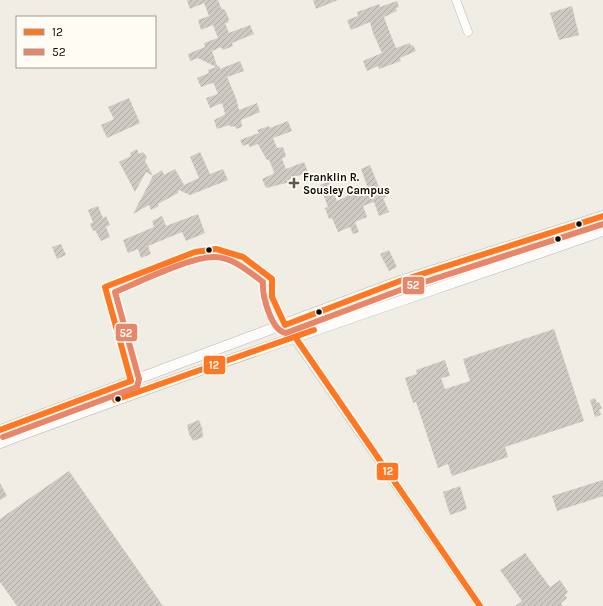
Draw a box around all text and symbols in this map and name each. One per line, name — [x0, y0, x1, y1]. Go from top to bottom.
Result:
legend — [16, 16, 156, 68]
text: 12 — [52, 25, 63, 39]
text: 52 — [52, 45, 66, 59]
place label: Franklin R. Sousley Campus — [303, 171, 390, 197]
marker: Franklin R. Sousley Campus — [288, 177, 300, 189]
unlabelled marker — [574, 219, 584, 229]
unlabelled marker — [553, 234, 563, 244]
unlabelled marker — [204, 245, 214, 255]
line badge: 52 — [402, 276, 425, 295]
text: 52 — [406, 279, 420, 292]
unlabelled marker — [314, 307, 324, 317]
line badge: 52 — [115, 323, 138, 342]
text: 52 — [119, 327, 133, 340]
line badge: 12 — [203, 355, 226, 375]
text: 12 — [209, 359, 220, 372]
unlabelled marker — [113, 394, 123, 404]
line badge: 12 — [376, 462, 399, 481]
text: 12 — [383, 465, 394, 478]

